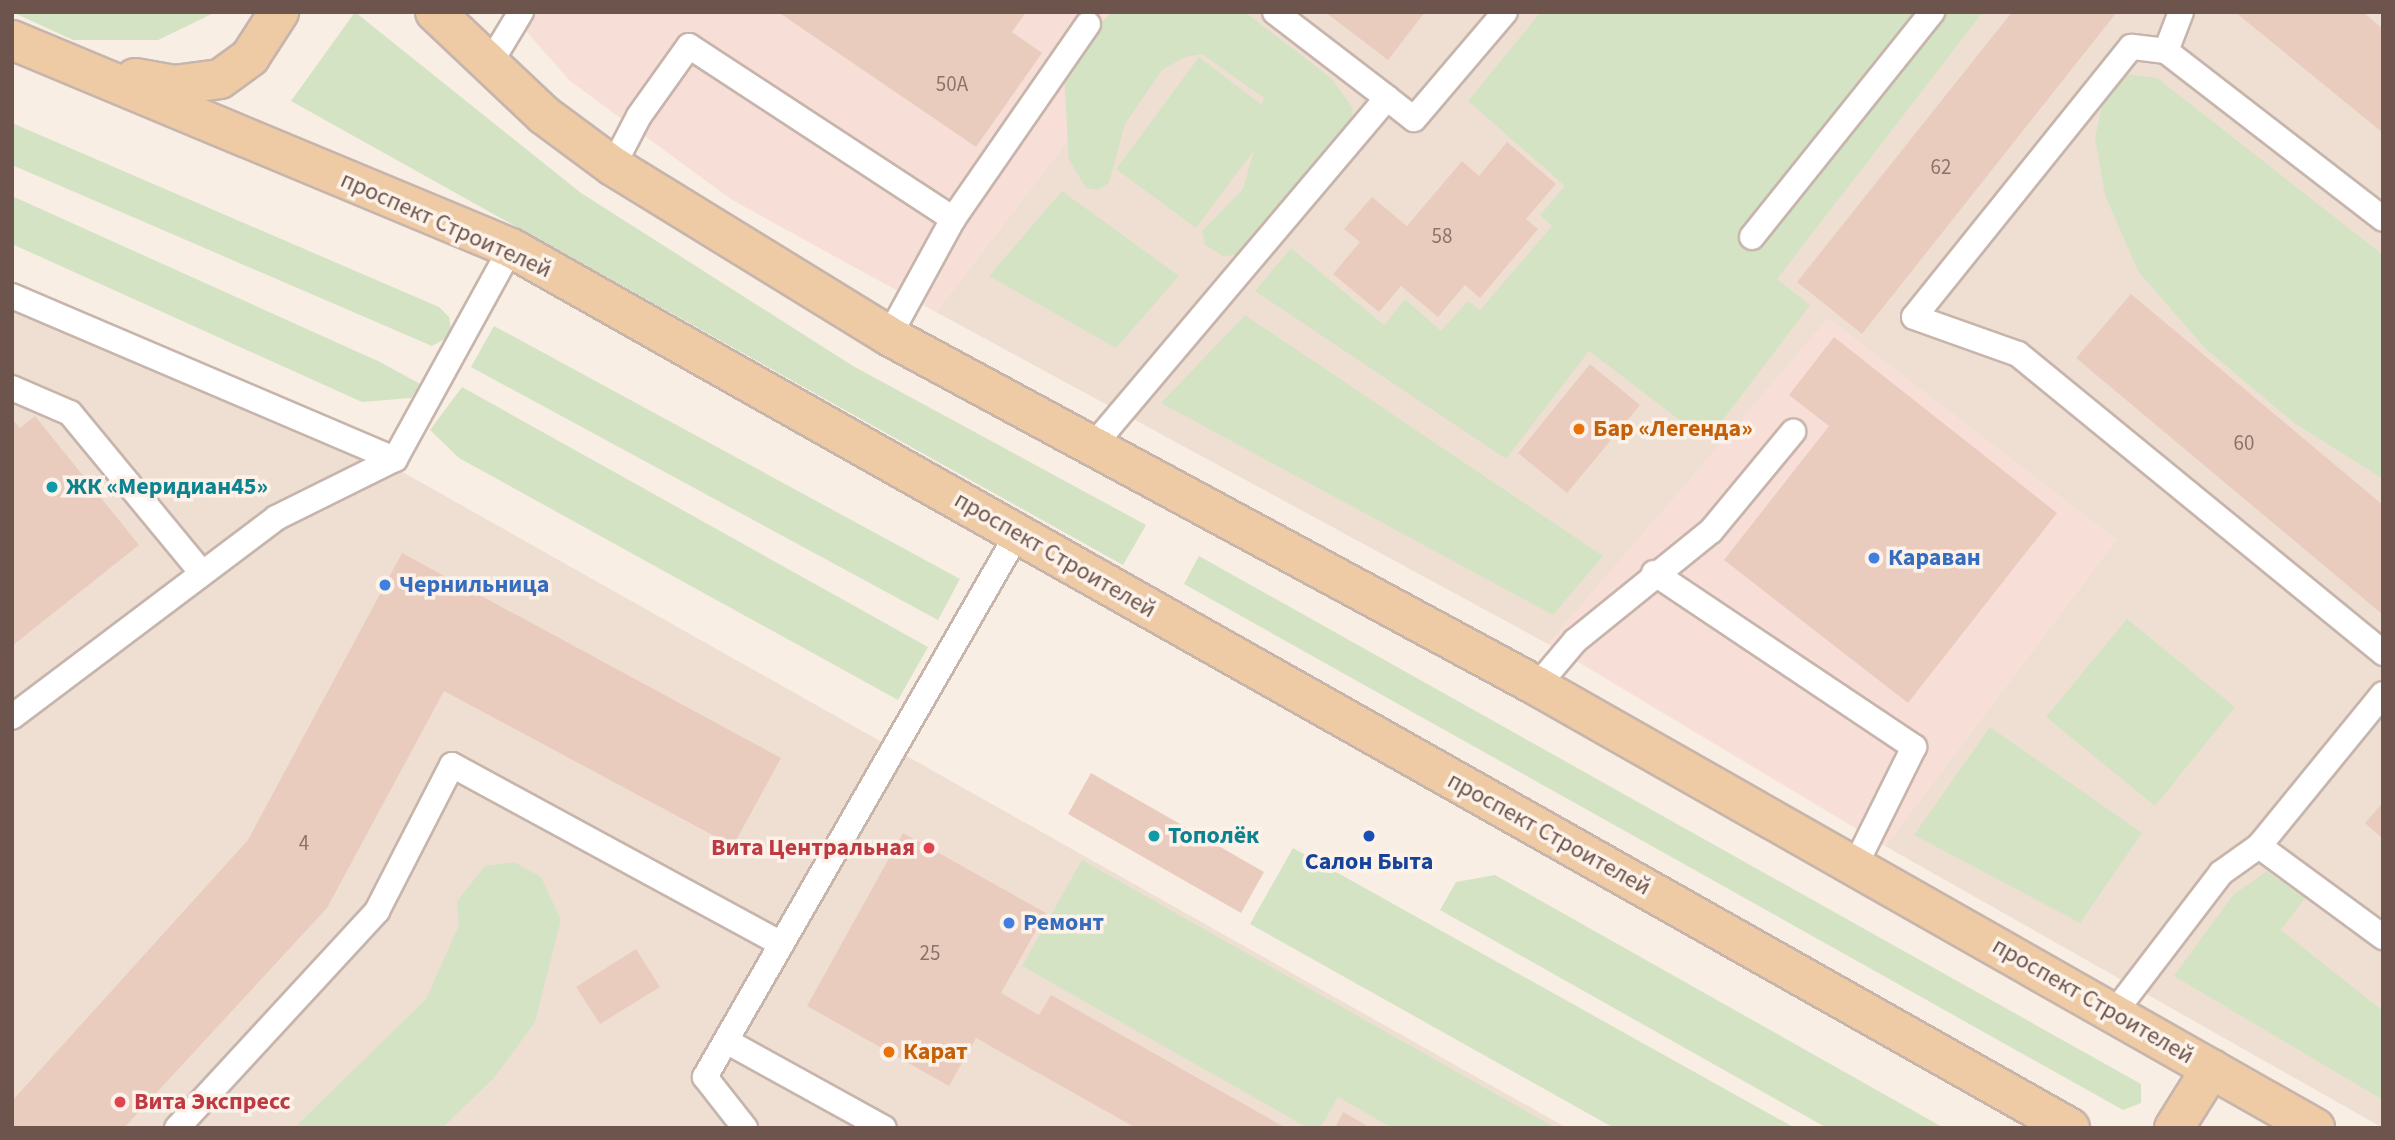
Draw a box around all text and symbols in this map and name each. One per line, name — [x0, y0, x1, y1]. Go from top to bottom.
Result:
house number: 50А — [936, 71, 968, 97]
house number: 62 — [1931, 154, 1951, 180]
street label: проспект Строителей — [336, 166, 556, 284]
house number: 58 — [1432, 223, 1452, 249]
place label: Бар «Легенда» — [1593, 415, 1753, 443]
marker: Бар «Легенда» — [1571, 421, 1587, 437]
house number: 60 — [2234, 430, 2254, 456]
place label: ЖК «Меридиан45» — [66, 473, 268, 501]
marker: ЖК «Меридиан45» — [44, 479, 60, 495]
street label: проспект Строителей — [949, 486, 1161, 624]
place label: Караван — [1888, 544, 1981, 572]
marker: Караван — [1866, 550, 1882, 566]
place label: Чернильница — [399, 571, 550, 599]
marker: Чернильница — [377, 577, 393, 593]
street label: проспект Строителей — [1442, 766, 1656, 902]
place label: Тополёк — [1168, 822, 1259, 850]
marker: Тополёк — [1146, 828, 1162, 844]
marker: Салон Быта — [1361, 828, 1377, 844]
house number: 4 — [299, 830, 309, 856]
place label: Вита Центральная — [711, 834, 915, 862]
marker: Вита Центральная — [921, 840, 937, 856]
place label: Салон Быта — [1305, 848, 1433, 876]
place label: Ремонт — [1023, 909, 1104, 937]
marker: Ремонт — [1001, 915, 1017, 931]
street label: проспект Строителей — [1987, 932, 2199, 1070]
house number: 25 — [920, 940, 940, 966]
place label: Карат — [903, 1038, 968, 1066]
marker: Карат — [881, 1044, 897, 1060]
place label: Вита Экспресс — [134, 1088, 291, 1116]
marker: Вита Экспресс — [112, 1094, 128, 1110]

